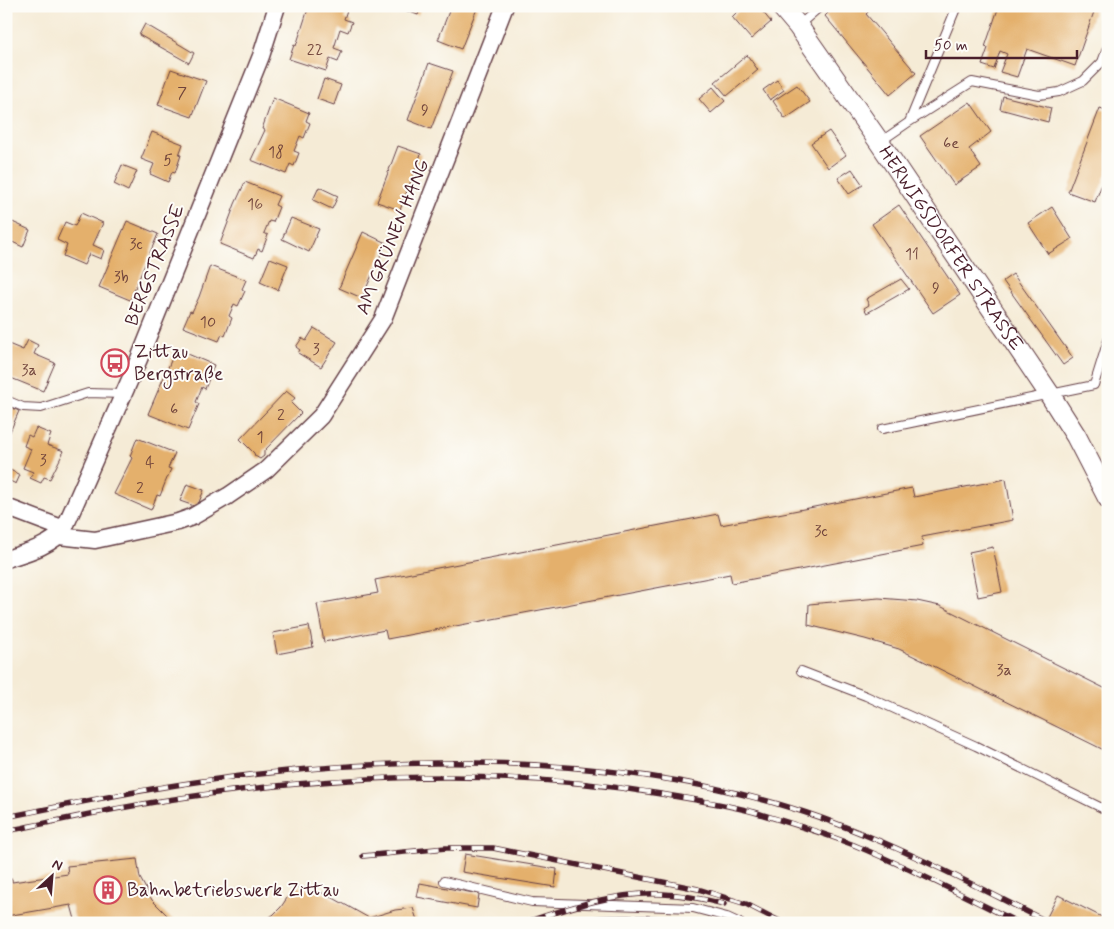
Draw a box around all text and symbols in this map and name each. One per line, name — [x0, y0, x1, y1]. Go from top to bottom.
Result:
scale bar — [926, 28, 1078, 60]
text: 50 m — [934, 36, 968, 56]
house number: 22 — [307, 40, 323, 61]
house number: 7 — [177, 83, 187, 104]
house number: 9 — [421, 100, 429, 121]
house number: 6e — [943, 133, 959, 154]
street label: HERWIGSDORFER STRASSE — [873, 141, 1029, 356]
house number: 18 — [268, 142, 284, 163]
house number: 5 — [163, 150, 173, 171]
street label: AM GRÜNEN HANG — [350, 156, 436, 318]
house number: 16 — [247, 194, 263, 215]
street label: BERGSTRASSE — [119, 200, 191, 330]
house number: 3c — [129, 234, 143, 255]
house number: 11 — [905, 244, 919, 265]
house number: 3b — [113, 267, 129, 288]
house number: 9 — [932, 278, 940, 299]
house number: 10 — [200, 312, 216, 333]
house number: 3 — [312, 339, 320, 360]
place label: Zittau Bergstraße — [134, 340, 223, 389]
bus stop icon: Zittau Bergstraße — [100, 348, 130, 378]
house number: 3a — [21, 360, 37, 381]
house number: 6 — [170, 399, 178, 420]
house number: 2 — [277, 405, 285, 426]
house number: 1 — [256, 427, 264, 448]
house number: 3 — [39, 450, 47, 471]
house number: 4 — [145, 452, 155, 473]
house number: 2 — [136, 478, 144, 499]
house number: 3c — [814, 521, 828, 542]
house number: 3a — [996, 660, 1012, 681]
north arrow — [28, 852, 78, 902]
text: N — [49, 855, 65, 875]
building icon: Bahnbetriebswerk Zittau — [93, 875, 123, 905]
place label: Bahnbetriebswerk Zittau — [127, 878, 339, 903]

